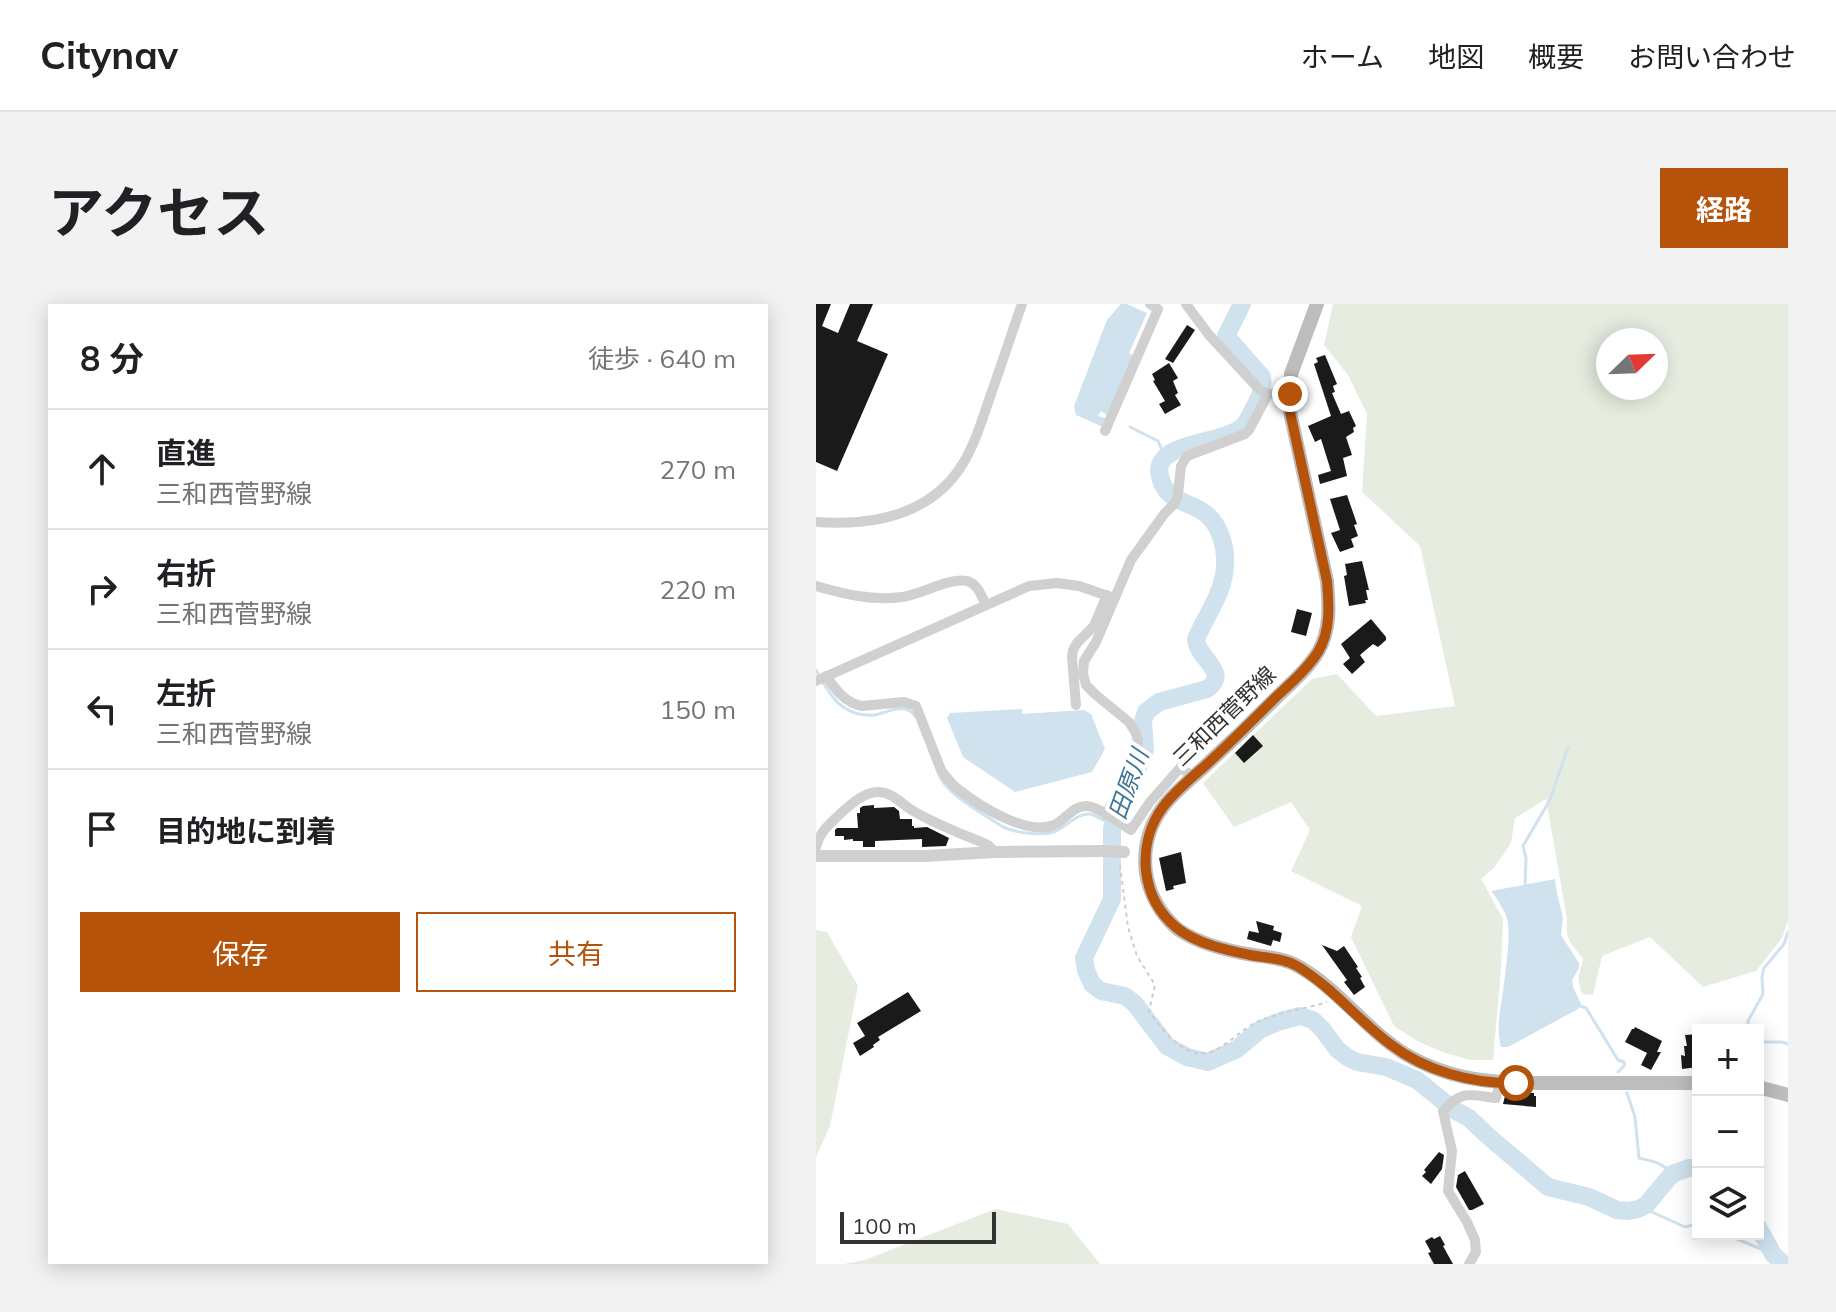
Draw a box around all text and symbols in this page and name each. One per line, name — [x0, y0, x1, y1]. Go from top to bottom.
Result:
text: Citynav — [40, 31, 178, 79]
text: ホーム — [1301, 39, 1384, 74]
text: 地図 — [1428, 39, 1484, 74]
text: 概要 — [1528, 39, 1584, 74]
text: お問い合わせ — [1628, 39, 1796, 74]
button: 経路 — [1660, 168, 1788, 248]
text: アクセス — [48, 177, 269, 247]
north arrow — [1596, 328, 1668, 400]
text: 8 分 — [80, 337, 144, 380]
text: 徒歩 · 640 m — [588, 342, 736, 375]
route end — [1272, 376, 1308, 412]
text: 直進 — [156, 434, 216, 472]
icon: ahead — [80, 447, 124, 491]
text: 270 m — [660, 453, 736, 486]
text: 三和西菅野線 — [156, 477, 312, 510]
text: 右折 — [156, 554, 216, 592]
icon: right — [80, 567, 124, 611]
text: 220 m — [660, 573, 736, 606]
text: 三和西菅野線 — [156, 597, 312, 630]
street label: 三和西菅野線 — [1167, 660, 1281, 772]
text: 左折 — [156, 674, 216, 712]
icon: left — [80, 687, 124, 731]
text: 150 m — [660, 693, 736, 726]
text: 三和西菅野線 — [156, 717, 312, 750]
water label: 田原川 — [1102, 742, 1155, 823]
icon: arrive — [80, 807, 124, 851]
text: 目的地に到着 — [156, 812, 336, 850]
button: 保存 — [80, 912, 400, 992]
button: 共有 — [416, 912, 736, 992]
map controls — [1692, 1024, 1764, 1240]
button: + — [1692, 1024, 1764, 1096]
route start — [1498, 1065, 1534, 1101]
button: − — [1692, 1096, 1764, 1168]
button: layers — [1692, 1168, 1764, 1240]
scale bar — [840, 1208, 996, 1244]
text: 100 m — [852, 1212, 917, 1240]

